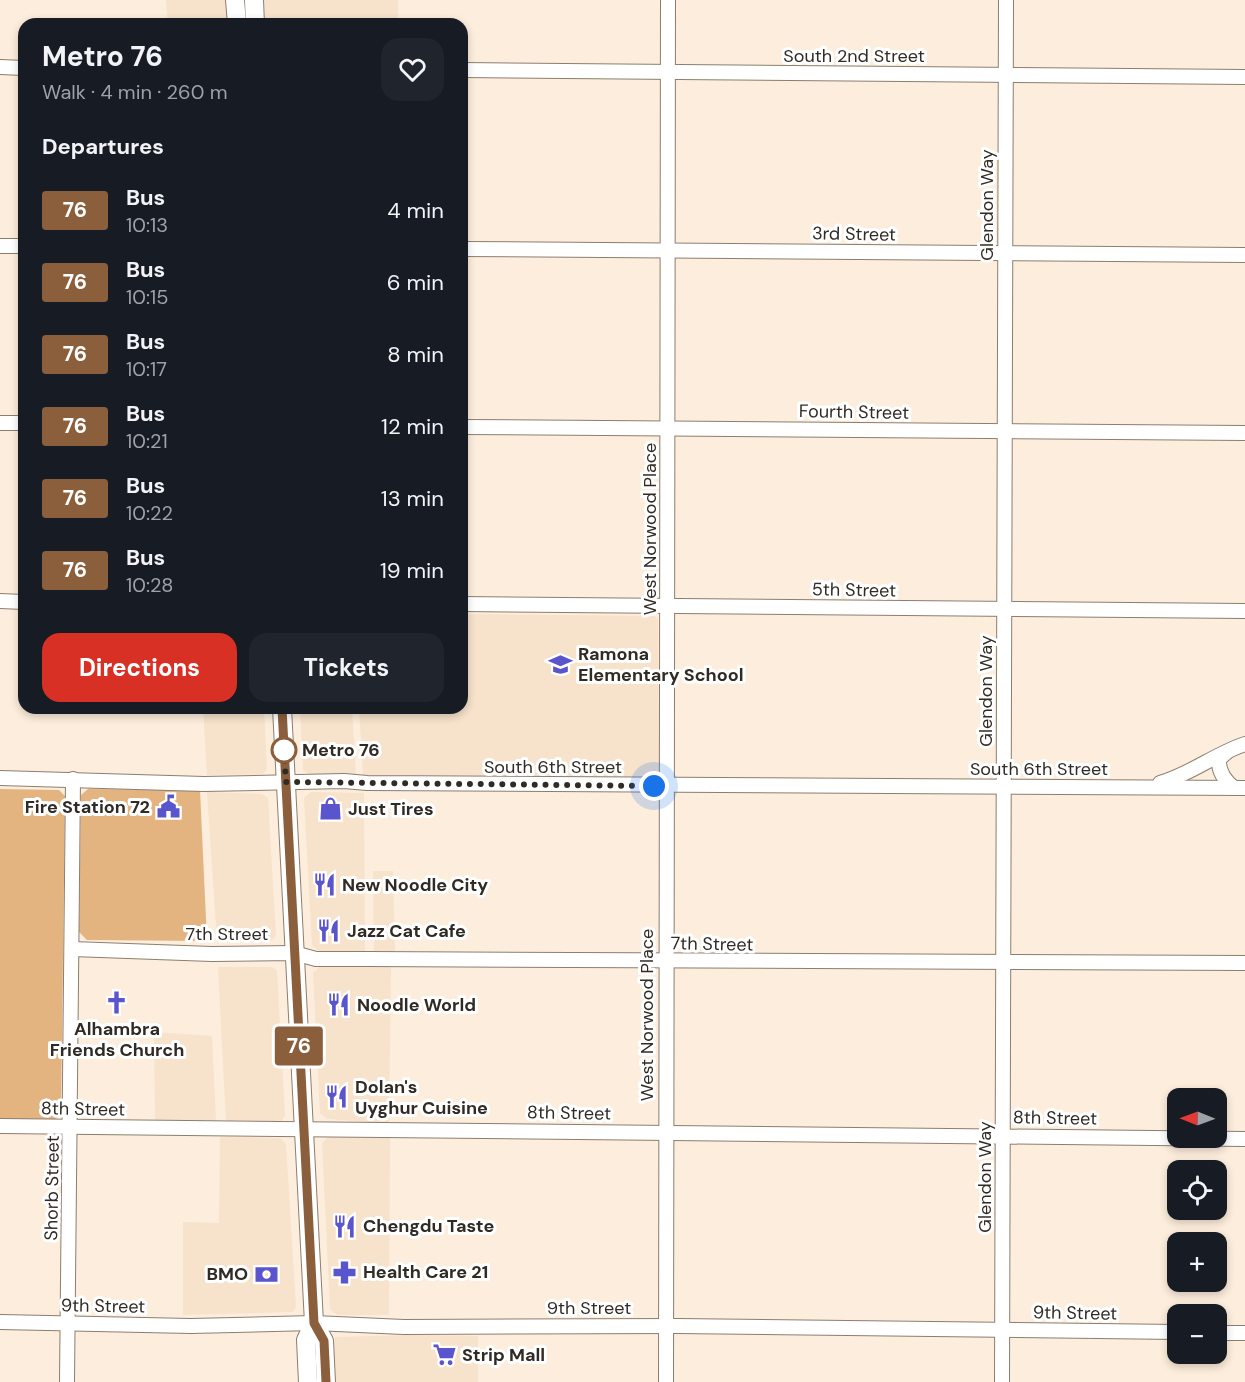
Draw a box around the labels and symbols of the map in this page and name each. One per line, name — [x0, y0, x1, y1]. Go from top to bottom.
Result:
street label: South 2nd Street — [783, 44, 925, 68]
street label: Glendon Way — [975, 149, 999, 261]
street label: 3rd Street — [812, 221, 896, 247]
street label: Fourth Street — [799, 399, 909, 425]
street label: West Norwood Place — [638, 443, 662, 615]
street label: 5th Street — [812, 577, 896, 603]
street label: Glendon Way — [974, 635, 998, 747]
place label: Ramona Elementary School — [578, 642, 744, 687]
school or university icon: Ramona Elementary School — [547, 651, 573, 677]
marker: Metro 76 — [271, 737, 297, 763]
place label: Metro 76 — [302, 738, 380, 762]
street label: South 6th Street — [484, 755, 622, 779]
street label: South 6th Street — [970, 757, 1108, 781]
your location — [639, 771, 669, 801]
public building icon: Fire Station 72 — [155, 794, 181, 820]
place label: Fire Station 72 — [25, 795, 150, 819]
shop icon: Just Tires — [317, 796, 343, 822]
place label: Just Tires — [348, 797, 433, 821]
restaurant icon: New Noodle City — [311, 872, 337, 898]
place label: New Noodle City — [342, 873, 488, 897]
restaurant icon: Jazz Cat Cafe — [316, 918, 342, 944]
place label: Jazz Cat Cafe — [347, 919, 466, 943]
street label: 7th Street — [186, 922, 268, 946]
street label: West Norwood Place — [635, 929, 659, 1101]
street label: 7th Street — [670, 931, 754, 957]
church icon: Alhambra Friends Church — [104, 990, 130, 1016]
restaurant icon: Noodle World — [326, 992, 352, 1018]
place label: Noodle World — [357, 993, 476, 1017]
place label: Alhambra Friends Church — [50, 1017, 184, 1062]
line badge: 76 — [272, 1026, 326, 1066]
place label: Dolan's Uyghur Cuisine — [355, 1075, 488, 1120]
restaurant icon: Dolan's Uyghur Cuisine — [324, 1084, 350, 1110]
north arrow — [1167, 1088, 1227, 1148]
street label: 8th Street — [41, 1096, 125, 1122]
street label: 8th Street — [527, 1100, 611, 1126]
street label: 8th Street — [1013, 1105, 1097, 1131]
street label: Glendon Way — [973, 1121, 997, 1233]
street label: Shorb Street — [39, 1135, 65, 1241]
restaurant icon: Chengdu Taste — [332, 1213, 358, 1239]
place label: Chengdu Taste — [363, 1214, 494, 1238]
pharmacy icon: Health Care 21 — [332, 1259, 358, 1285]
place label: Health Care 21 — [363, 1260, 488, 1284]
bank icon: BMO — [253, 1261, 279, 1287]
place label: BMO — [206, 1262, 248, 1286]
street label: 9th Street — [61, 1293, 145, 1319]
street label: 9th Street — [547, 1296, 631, 1320]
street label: 9th Street — [1033, 1300, 1117, 1326]
supermarket icon: Strip Mall — [431, 1342, 457, 1368]
place label: Strip Mall — [462, 1343, 545, 1367]

